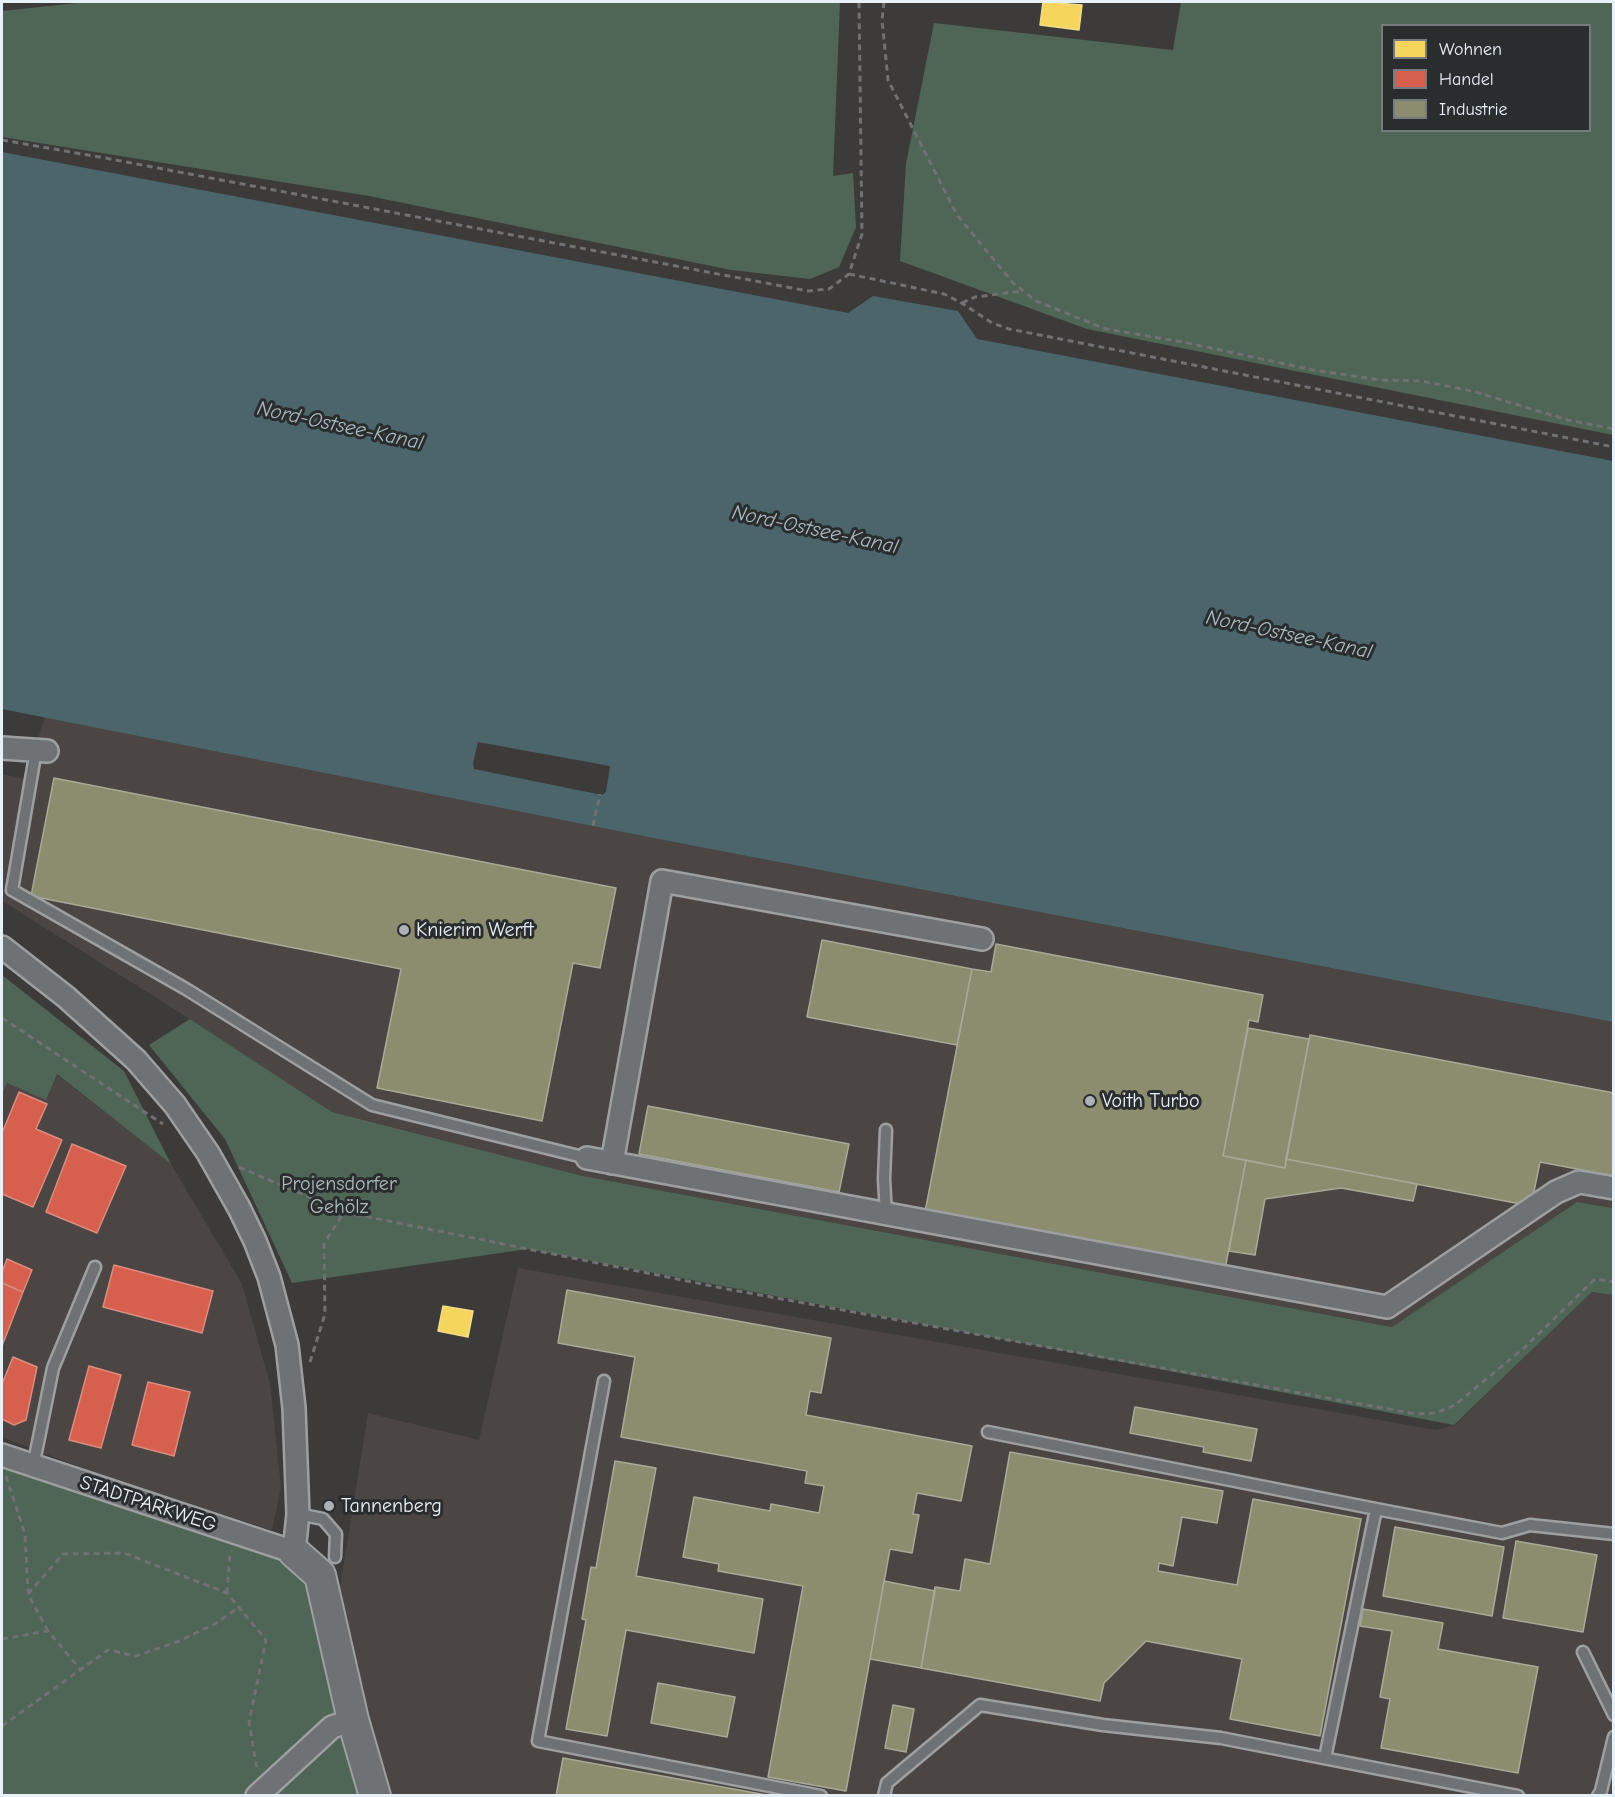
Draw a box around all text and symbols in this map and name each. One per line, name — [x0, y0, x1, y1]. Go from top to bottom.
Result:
legend — [1381, 24, 1591, 132]
text: Wohnen — [1439, 39, 1502, 60]
text: Handel — [1439, 69, 1494, 90]
text: Industrie — [1439, 99, 1508, 120]
water label: Nord-Ostsee-Kanal — [255, 396, 425, 456]
water label: Nord-Ostsee-Kanal — [730, 500, 900, 560]
water label: Nord-Ostsee-Kanal — [1204, 605, 1374, 665]
place label: Knierim Werft — [416, 918, 534, 942]
marker: Knierim Werft — [397, 923, 411, 937]
place label: Voith Turbo — [1102, 1089, 1200, 1113]
marker: Voith Turbo — [1083, 1094, 1097, 1108]
park label: Projensdorfer Gehölz — [281, 1172, 397, 1219]
street label: STADTPARKWEG — [77, 1471, 219, 1537]
place label: Tannenberg — [341, 1494, 442, 1518]
marker: Tannenberg — [322, 1499, 336, 1513]

